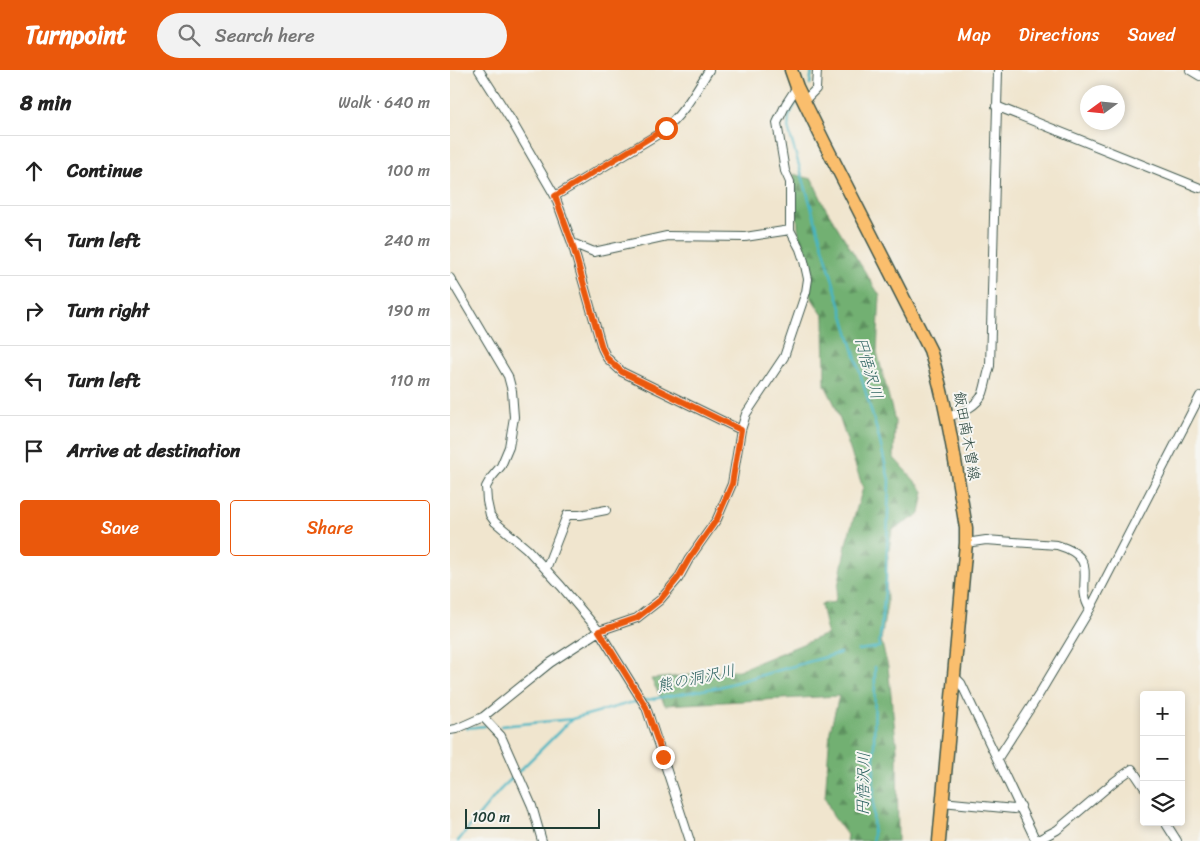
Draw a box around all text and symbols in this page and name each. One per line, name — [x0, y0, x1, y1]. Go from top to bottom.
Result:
search box — [157, 13, 507, 58]
text: Turnpoint — [25, 14, 127, 56]
text: Search here — [215, 19, 315, 52]
text: Map — [958, 19, 991, 51]
text: Directions — [1019, 19, 1100, 51]
text: Saved — [1128, 19, 1175, 51]
icon: search — [175, 21, 203, 49]
text: 8 min — [20, 84, 71, 122]
north arrow — [1080, 85, 1125, 130]
text: Walk · 640 m — [338, 88, 430, 117]
route start — [655, 117, 678, 140]
text: Continue — [67, 154, 143, 187]
text: 100 m — [386, 156, 430, 185]
icon: ahead — [20, 157, 48, 185]
text: Turn left — [67, 224, 140, 257]
text: 240 m — [384, 226, 430, 255]
icon: left — [20, 227, 48, 255]
text: Turn right — [67, 294, 149, 327]
text: 190 m — [387, 296, 430, 325]
icon: right — [20, 297, 48, 325]
water label: 円悟沢川 — [846, 333, 892, 403]
text: Turn left — [67, 364, 140, 397]
text: 110 m — [390, 366, 430, 395]
icon: left — [20, 367, 48, 395]
street label: 飯田南木曽線 — [946, 389, 988, 483]
text: Arrive at destination — [67, 434, 240, 467]
icon: arrive — [20, 437, 48, 465]
button: Save — [20, 500, 220, 556]
button: Share — [230, 500, 430, 556]
water label: 熊の洞沢川 — [654, 655, 738, 701]
map controls — [1140, 691, 1185, 826]
button: + — [1140, 691, 1185, 736]
button: − — [1140, 736, 1185, 781]
route end — [652, 746, 675, 769]
water label: 円悟沢川 — [848, 752, 878, 816]
button: layers — [1140, 781, 1185, 826]
text: 100 m — [472, 805, 510, 830]
scale bar — [465, 806, 600, 829]

